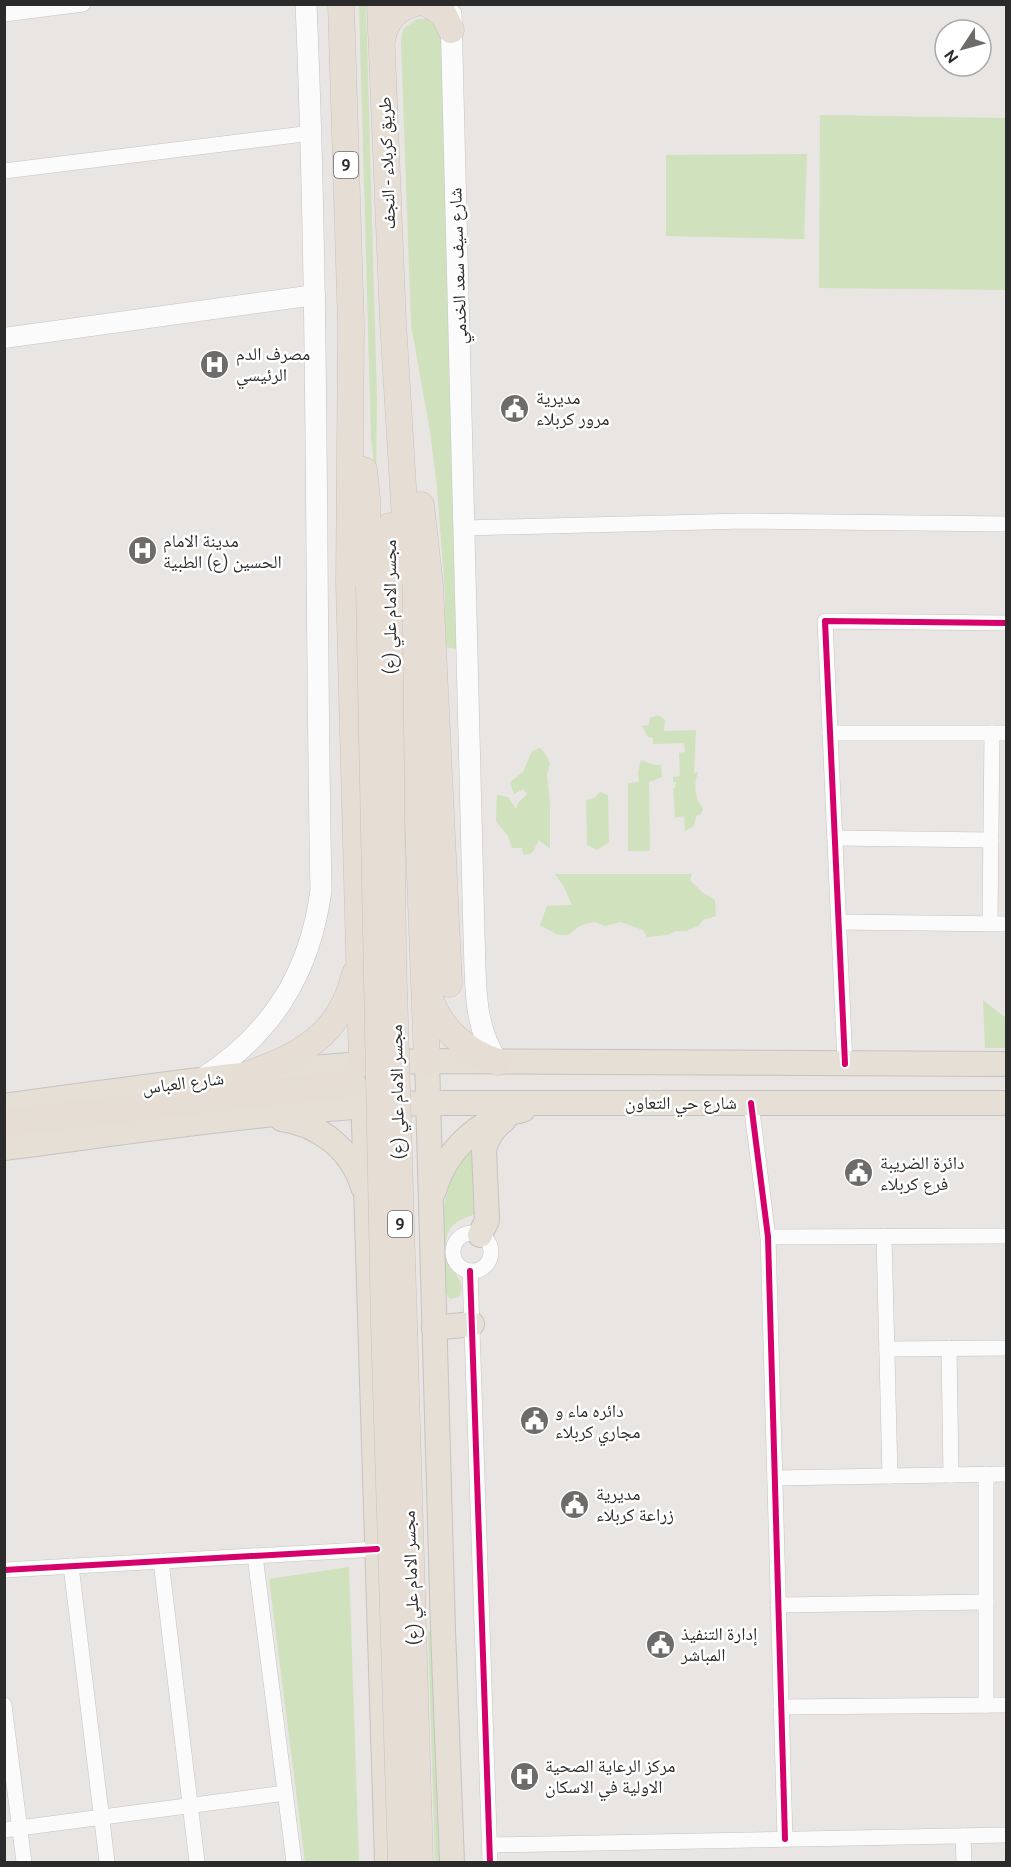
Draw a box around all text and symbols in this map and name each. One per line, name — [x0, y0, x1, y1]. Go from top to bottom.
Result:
north arrow — [933, 18, 993, 78]
text: N — [940, 47, 962, 67]
street label: طريق كربلاء - النجف — [374, 96, 400, 230]
road number: 9 — [334, 152, 358, 178]
street label: شارع سيف سعد الخدمي — [444, 187, 475, 345]
place label: مصرف الدم الرئيسي — [236, 343, 310, 390]
hospital icon: مصرف الدم الرئيسي — [199, 348, 231, 380]
place label: مديرية مرور كربلاء — [536, 387, 610, 430]
public building icon: مديرية مرور كربلاء — [499, 392, 531, 424]
place label: مدينة الامام الحسين (ع) الطبية — [163, 530, 282, 573]
hospital icon: مدينة الامام الحسين (ع) الطبية — [126, 535, 158, 567]
street label: مجسر الامام علي (ع) — [379, 539, 405, 675]
street label: مجسر الامام علي (ع) — [385, 1024, 413, 1160]
street label: شارع العباس — [141, 1067, 225, 1099]
street label: شارع حي التعاون — [625, 1092, 737, 1118]
place label: دائرة الضريبة فرع كربلاء — [880, 1152, 964, 1195]
public building icon: دائرة الضريبة فرع كربلاء — [843, 1157, 875, 1189]
road number: 9 — [388, 1211, 412, 1237]
place label: دائره ماء و مجاري كربلاء — [555, 1400, 640, 1447]
public building icon: دائره ماء و مجاري كربلاء — [518, 1405, 550, 1437]
place label: مديرية زراعة كربلاء — [596, 1483, 674, 1526]
public building icon: مديرية زراعة كربلاء — [559, 1488, 591, 1520]
street label: مجسر الامام علي (ع) — [398, 1510, 428, 1646]
place label: إدارة التنفيذ المباشر — [680, 1623, 757, 1666]
public building icon: إدارة التنفيذ المباشر — [644, 1628, 676, 1660]
place label: مركز الرعاية الصحية الاولية في الاسكان — [545, 1755, 676, 1802]
hospital icon: مركز الرعاية الصحية الاولية في الاسكان — [508, 1760, 540, 1792]

